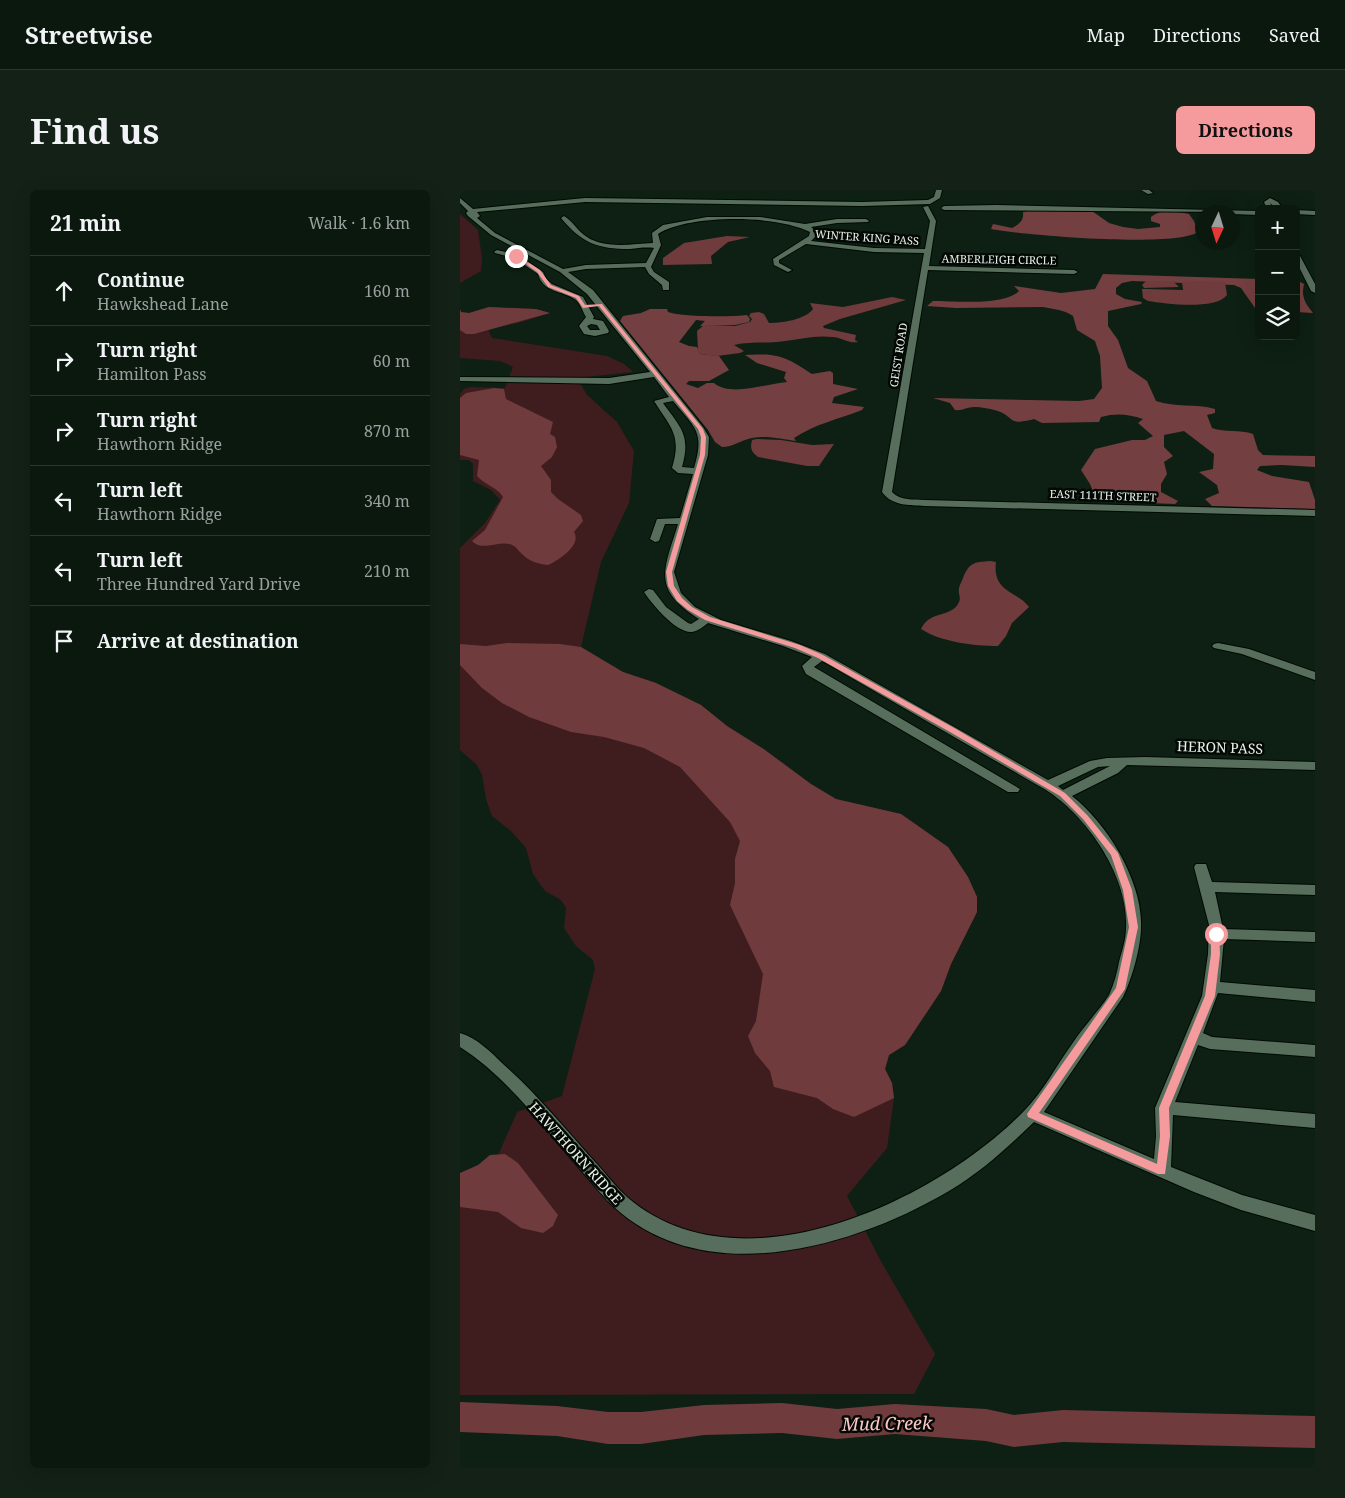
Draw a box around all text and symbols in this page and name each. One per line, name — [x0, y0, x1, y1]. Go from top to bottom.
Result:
text: Streetwise — [25, 18, 153, 51]
text: Map — [1087, 23, 1125, 47]
text: Directions — [1153, 23, 1241, 47]
text: Saved — [1269, 23, 1320, 47]
button: Directions — [1176, 106, 1315, 154]
text: Find us — [30, 107, 159, 154]
north arrow — [1195, 205, 1240, 250]
map controls — [1255, 205, 1300, 340]
button: + — [1255, 205, 1300, 250]
text: 21 min — [50, 209, 121, 237]
text: Walk · 1.6 km — [308, 212, 410, 234]
street label: WINTER KING PASS — [814, 226, 920, 248]
route end — [505, 245, 528, 268]
street label: AMBERLEIGH CIRCLE — [941, 250, 1057, 268]
button: − — [1255, 250, 1300, 295]
text: Continue — [97, 267, 185, 293]
icon: ahead — [50, 277, 78, 305]
text: 160 m — [364, 280, 410, 302]
text: Hawkshead Lane — [97, 293, 229, 315]
button: layers — [1255, 295, 1300, 340]
street label: GEIST ROAD — [886, 322, 910, 388]
text: Turn right — [97, 337, 197, 363]
icon: right — [50, 347, 78, 375]
text: 60 m — [373, 350, 410, 372]
text: Hamilton Pass — [97, 363, 206, 385]
text: Turn right — [97, 407, 197, 433]
icon: right — [50, 417, 78, 445]
text: 870 m — [364, 420, 410, 442]
text: Hawthorn Ridge — [97, 433, 222, 455]
text: Turn left — [97, 477, 183, 503]
street label: EAST 111TH STREET — [1049, 486, 1157, 504]
icon: left — [50, 487, 78, 515]
text: 340 m — [364, 490, 410, 512]
text: Hawthorn Ridge — [97, 503, 222, 525]
text: Turn left — [97, 547, 183, 573]
icon: left — [50, 557, 78, 585]
text: 210 m — [364, 560, 410, 582]
text: Three Hundred Yard Drive — [97, 573, 301, 595]
icon: arrive — [50, 627, 78, 655]
text: Arrive at destination — [97, 628, 299, 654]
street label: HERON PASS — [1177, 736, 1263, 758]
route start — [1205, 923, 1228, 946]
street label: HAWTHORN RIDGE — [525, 1098, 627, 1208]
water label: Mud Creek — [841, 1410, 933, 1436]

